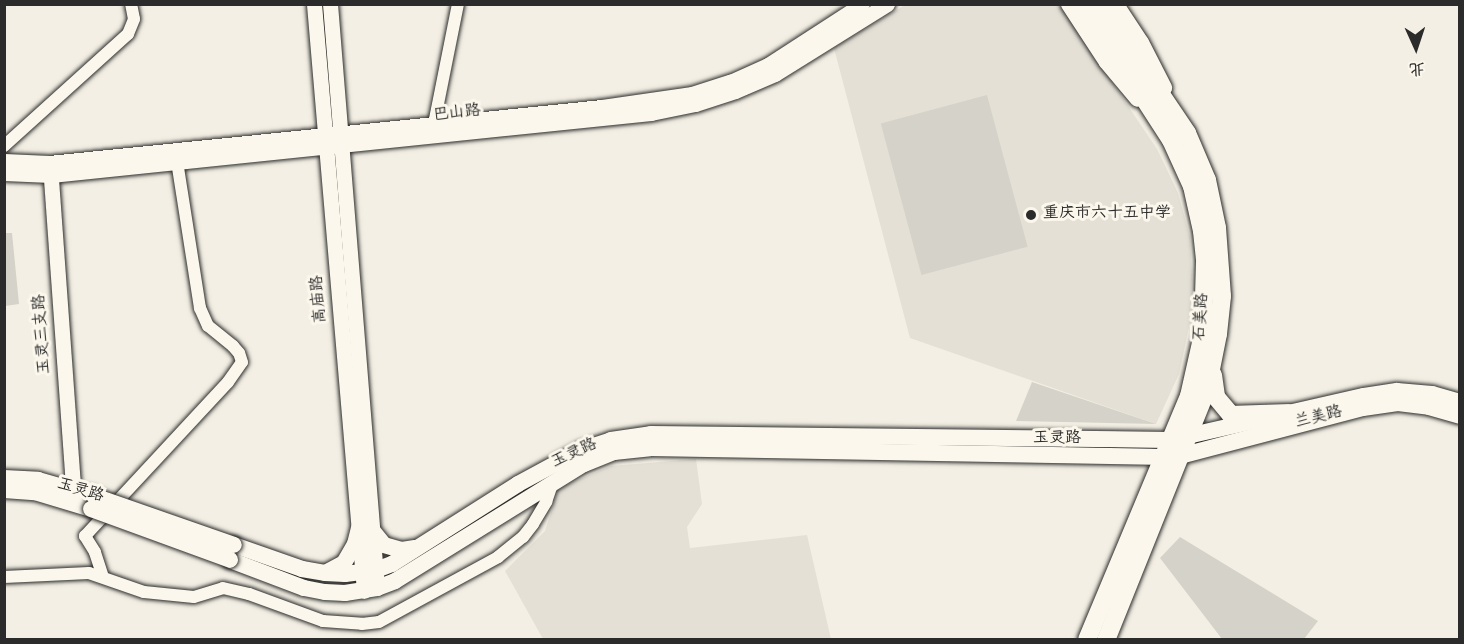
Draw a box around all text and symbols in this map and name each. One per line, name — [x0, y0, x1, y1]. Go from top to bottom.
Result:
north arrow — [1386, 18, 1446, 78]
text: 北 — [1408, 57, 1425, 76]
street label: 巴山路 — [432, 103, 482, 127]
place label: 重庆市六十五中学 — [1043, 205, 1171, 225]
marker: 重庆市六十五中学 — [1024, 208, 1038, 222]
street label: 高庙路 — [309, 274, 333, 324]
street label: 石美路 — [1192, 292, 1214, 342]
street label: 玉灵三支路 — [32, 293, 56, 375]
street label: 兰美路 — [1293, 404, 1345, 434]
street label: 玉灵路 — [1033, 430, 1081, 450]
street label: 玉灵路 — [549, 436, 601, 474]
street label: 玉灵路 — [54, 476, 106, 508]

